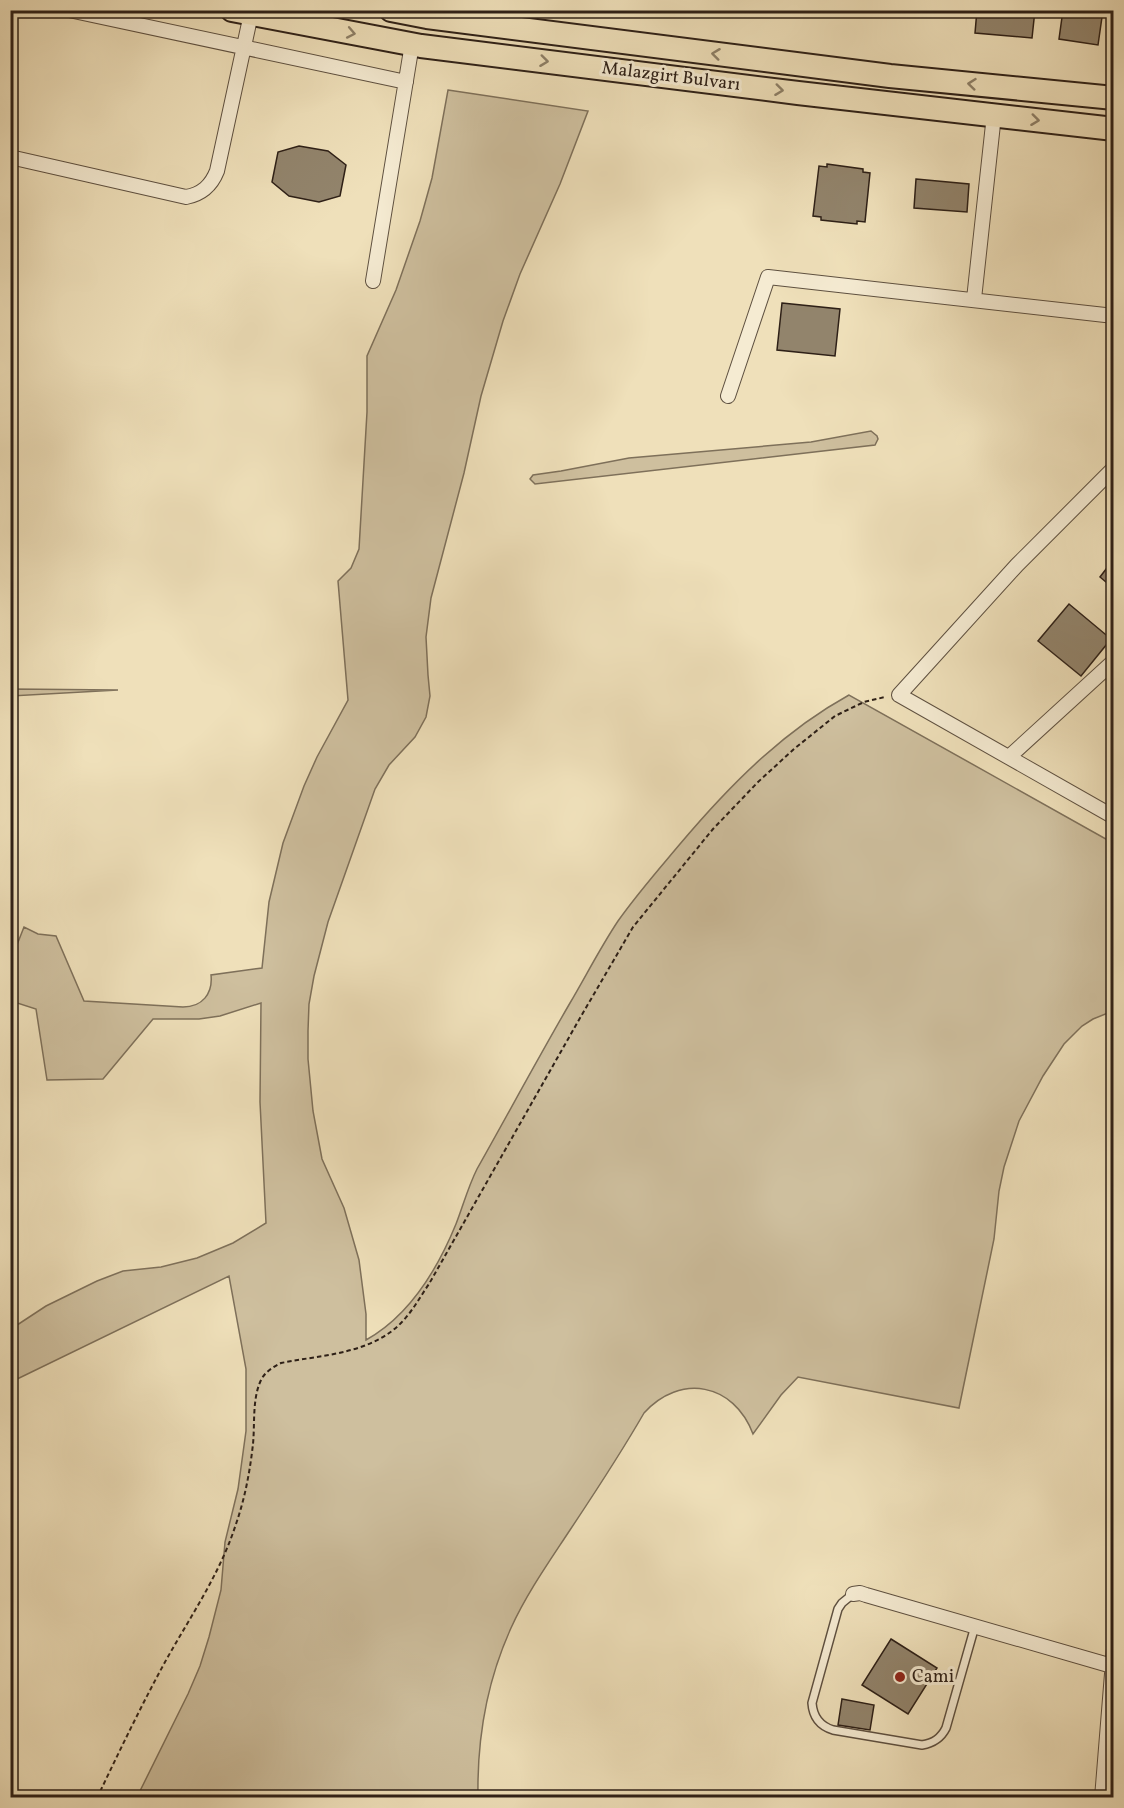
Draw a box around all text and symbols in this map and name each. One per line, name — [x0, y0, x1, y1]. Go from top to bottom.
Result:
one-way arrow — [346, 26, 356, 39]
one-way arrow — [711, 48, 720, 61]
one-way arrow — [539, 54, 548, 67]
street label: Malazgirt Bulvarı — [600, 56, 742, 98]
one-way arrow — [967, 78, 976, 91]
one-way arrow — [774, 84, 784, 96]
one-way arrow — [1031, 113, 1040, 126]
place label: Cami — [912, 1665, 954, 1690]
marker: Cami — [893, 1670, 907, 1684]

